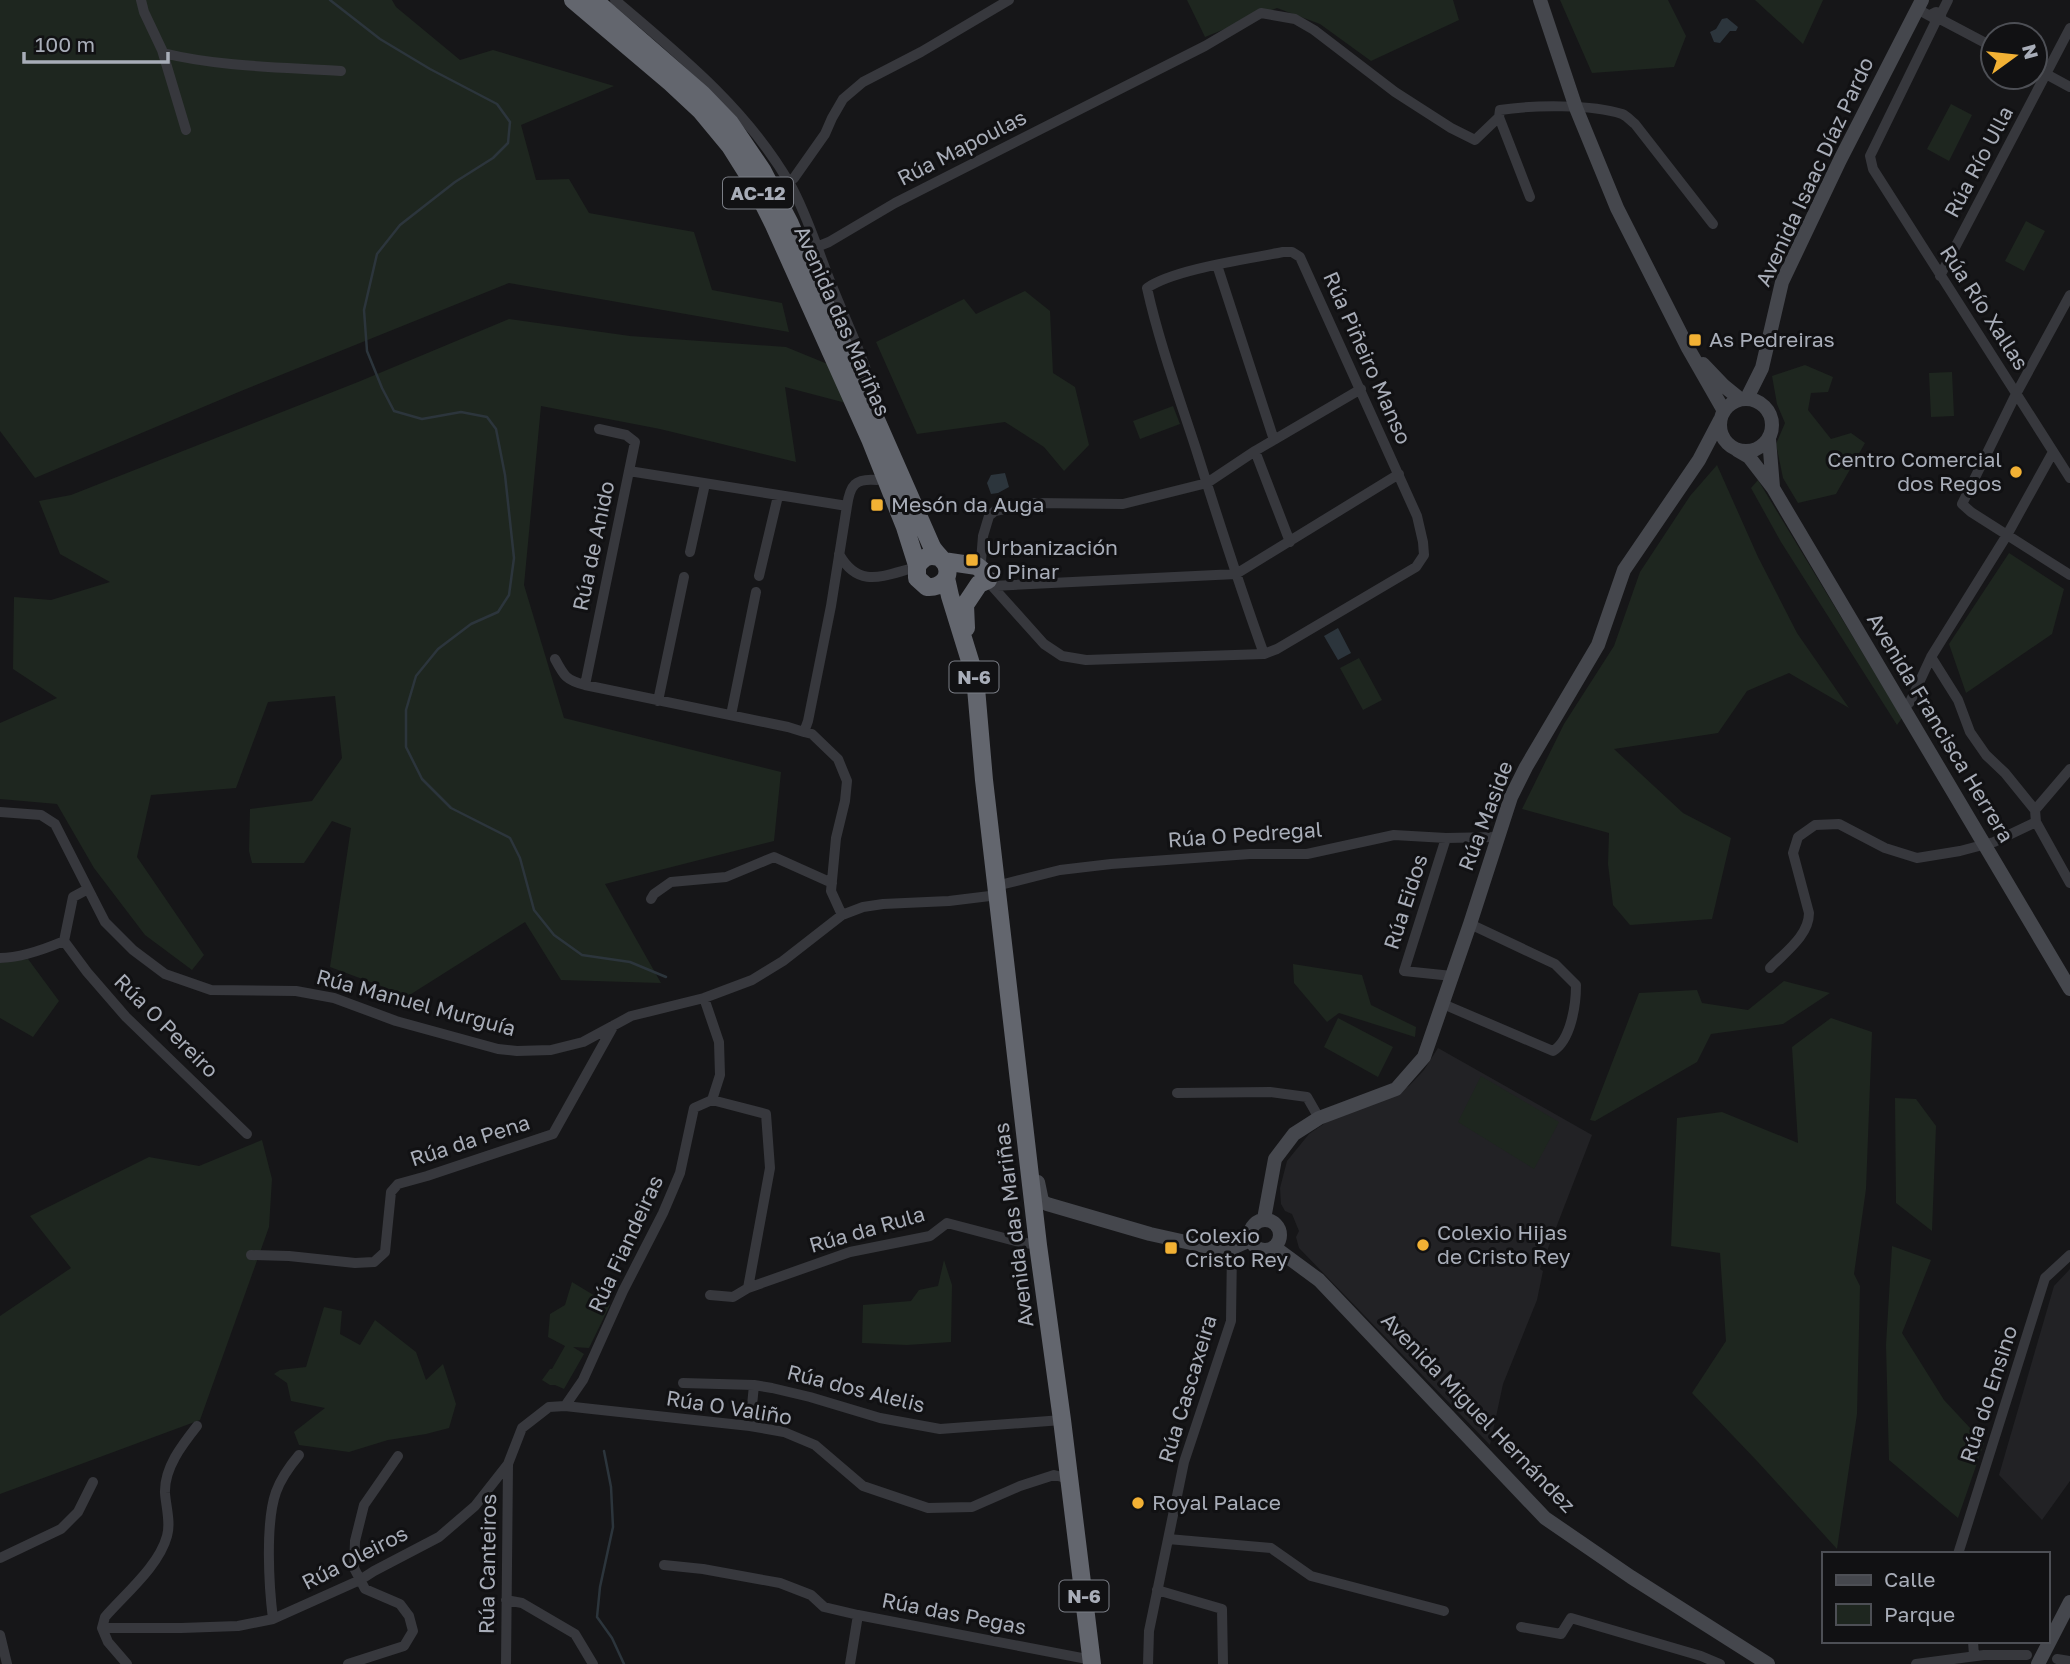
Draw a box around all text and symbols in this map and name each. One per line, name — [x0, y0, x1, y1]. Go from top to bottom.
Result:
scale bar — [24, 21, 168, 65]
north arrow — [1979, 21, 2049, 91]
text: 100 m — [35, 31, 95, 57]
text: N — [2018, 42, 2044, 61]
street label: Avenida Isaac Díaz Pardo — [1749, 53, 1879, 290]
street label: Rúa Río Ulla — [1938, 102, 2018, 222]
street label: Rúa Mapoulas — [893, 103, 1031, 191]
road number: AC-12 — [723, 178, 793, 209]
street label: Avenida das Mariñas — [789, 221, 897, 420]
street label: Rúa Río Xallas — [1935, 240, 2035, 375]
street label: Rúa Piñeiro Manso — [1318, 267, 1418, 448]
place label: As Pedreiras — [1709, 326, 1835, 352]
marker: As Pedreiras — [1687, 332, 1703, 348]
place label: Centro Comercial dos Regos — [1827, 446, 2002, 496]
marker: Centro Comercial dos Regos — [2008, 464, 2024, 480]
street label: Rúa de Anido — [567, 478, 619, 613]
place label: Mesón da Auga — [891, 491, 1044, 517]
marker: Mesón da Auga — [869, 497, 885, 513]
place label: Urbanización O Pinar — [986, 534, 1118, 584]
marker: Urbanización O Pinar — [964, 552, 980, 568]
street label: Avenida Francisca Herrera — [1862, 608, 2020, 847]
road number: N-6 — [950, 662, 998, 692]
street label: Rúa Maside — [1452, 757, 1518, 874]
street label: Rúa O Pedregal — [1167, 816, 1323, 852]
street label: Rúa Eidos — [1377, 851, 1433, 953]
street label: Rúa Manuel Murguía — [314, 963, 519, 1041]
street label: Rúa O Pereiro — [109, 968, 224, 1083]
street label: Rúa da Pena — [407, 1108, 533, 1172]
street label: Avenida das Mariñas — [988, 1121, 1038, 1329]
street label: Rúa Fiandeiras — [582, 1171, 668, 1316]
street label: Rúa da Rula — [806, 1200, 927, 1258]
place label: Colexio Hijas de Cristo Rey — [1437, 1219, 1571, 1269]
place label: Colexio Cristo Rey — [1185, 1222, 1288, 1272]
marker: Colexio Hijas de Cristo Rey — [1415, 1237, 1431, 1253]
marker: Colexio Cristo Rey — [1163, 1240, 1179, 1256]
street label: Avenida Miguel Hernández — [1376, 1307, 1581, 1518]
street label: Rúa Cascaxeira — [1152, 1312, 1222, 1466]
street label: Rúa do Ensino — [1954, 1322, 2022, 1465]
street label: Rúa dos Alelis — [784, 1358, 928, 1418]
street label: Rúa O Valiño — [664, 1384, 794, 1430]
place label: Royal Palace — [1152, 1489, 1281, 1515]
street label: Rúa Canteiros — [473, 1494, 501, 1634]
marker: Royal Palace — [1130, 1495, 1146, 1511]
street label: Rúa Oleiros — [297, 1519, 412, 1595]
legend — [1822, 1552, 2049, 1643]
text: Calle — [1884, 1566, 1936, 1592]
road number: N-6 — [1060, 1580, 1108, 1612]
street label: Rúa das Pegas — [880, 1586, 1029, 1640]
text: Parque — [1884, 1601, 1955, 1627]

